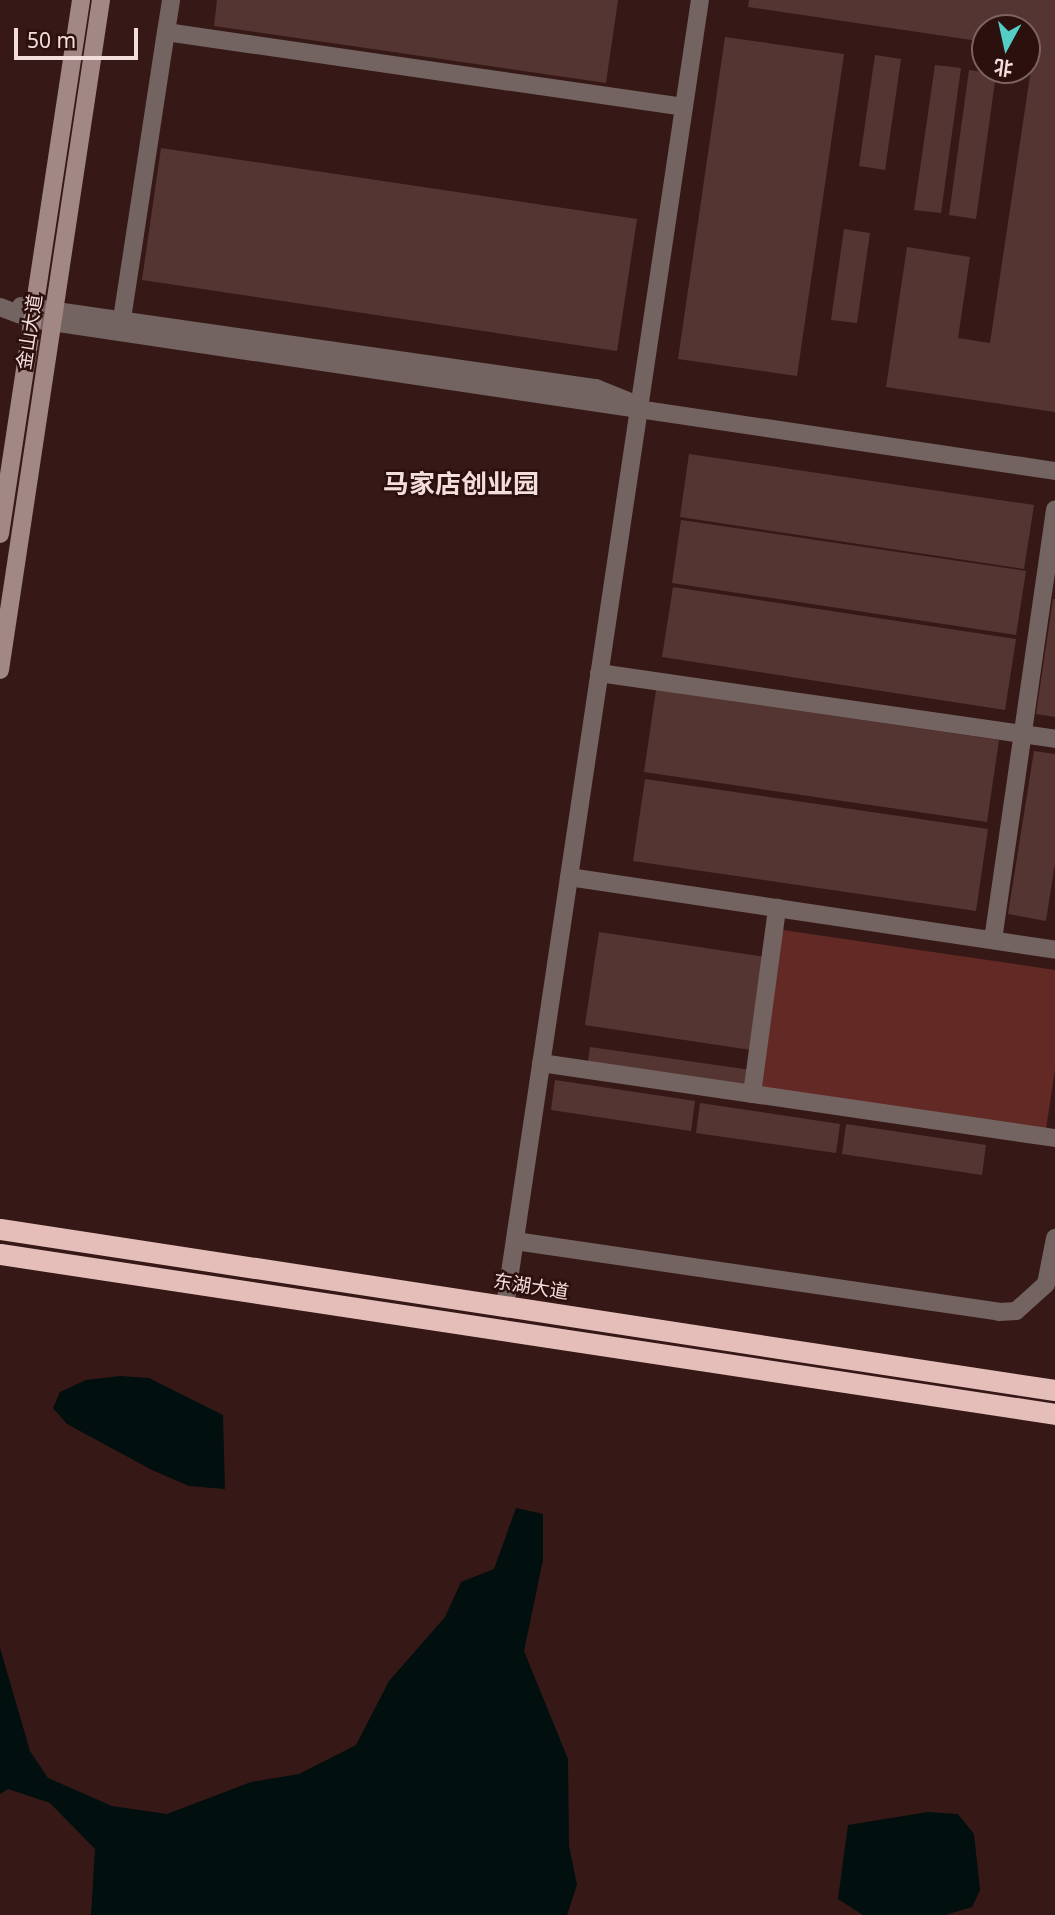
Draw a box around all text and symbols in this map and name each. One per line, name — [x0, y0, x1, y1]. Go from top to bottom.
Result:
scale bar — [18, 14, 142, 58]
north arrow — [971, 14, 1041, 84]
text: 50 m — [27, 26, 76, 54]
text: 北 — [992, 54, 1015, 82]
street label: 金山大道 — [13, 293, 47, 371]
district label: 马家店创业园 — [383, 468, 539, 500]
street label: 东湖大道 — [492, 1270, 570, 1304]

